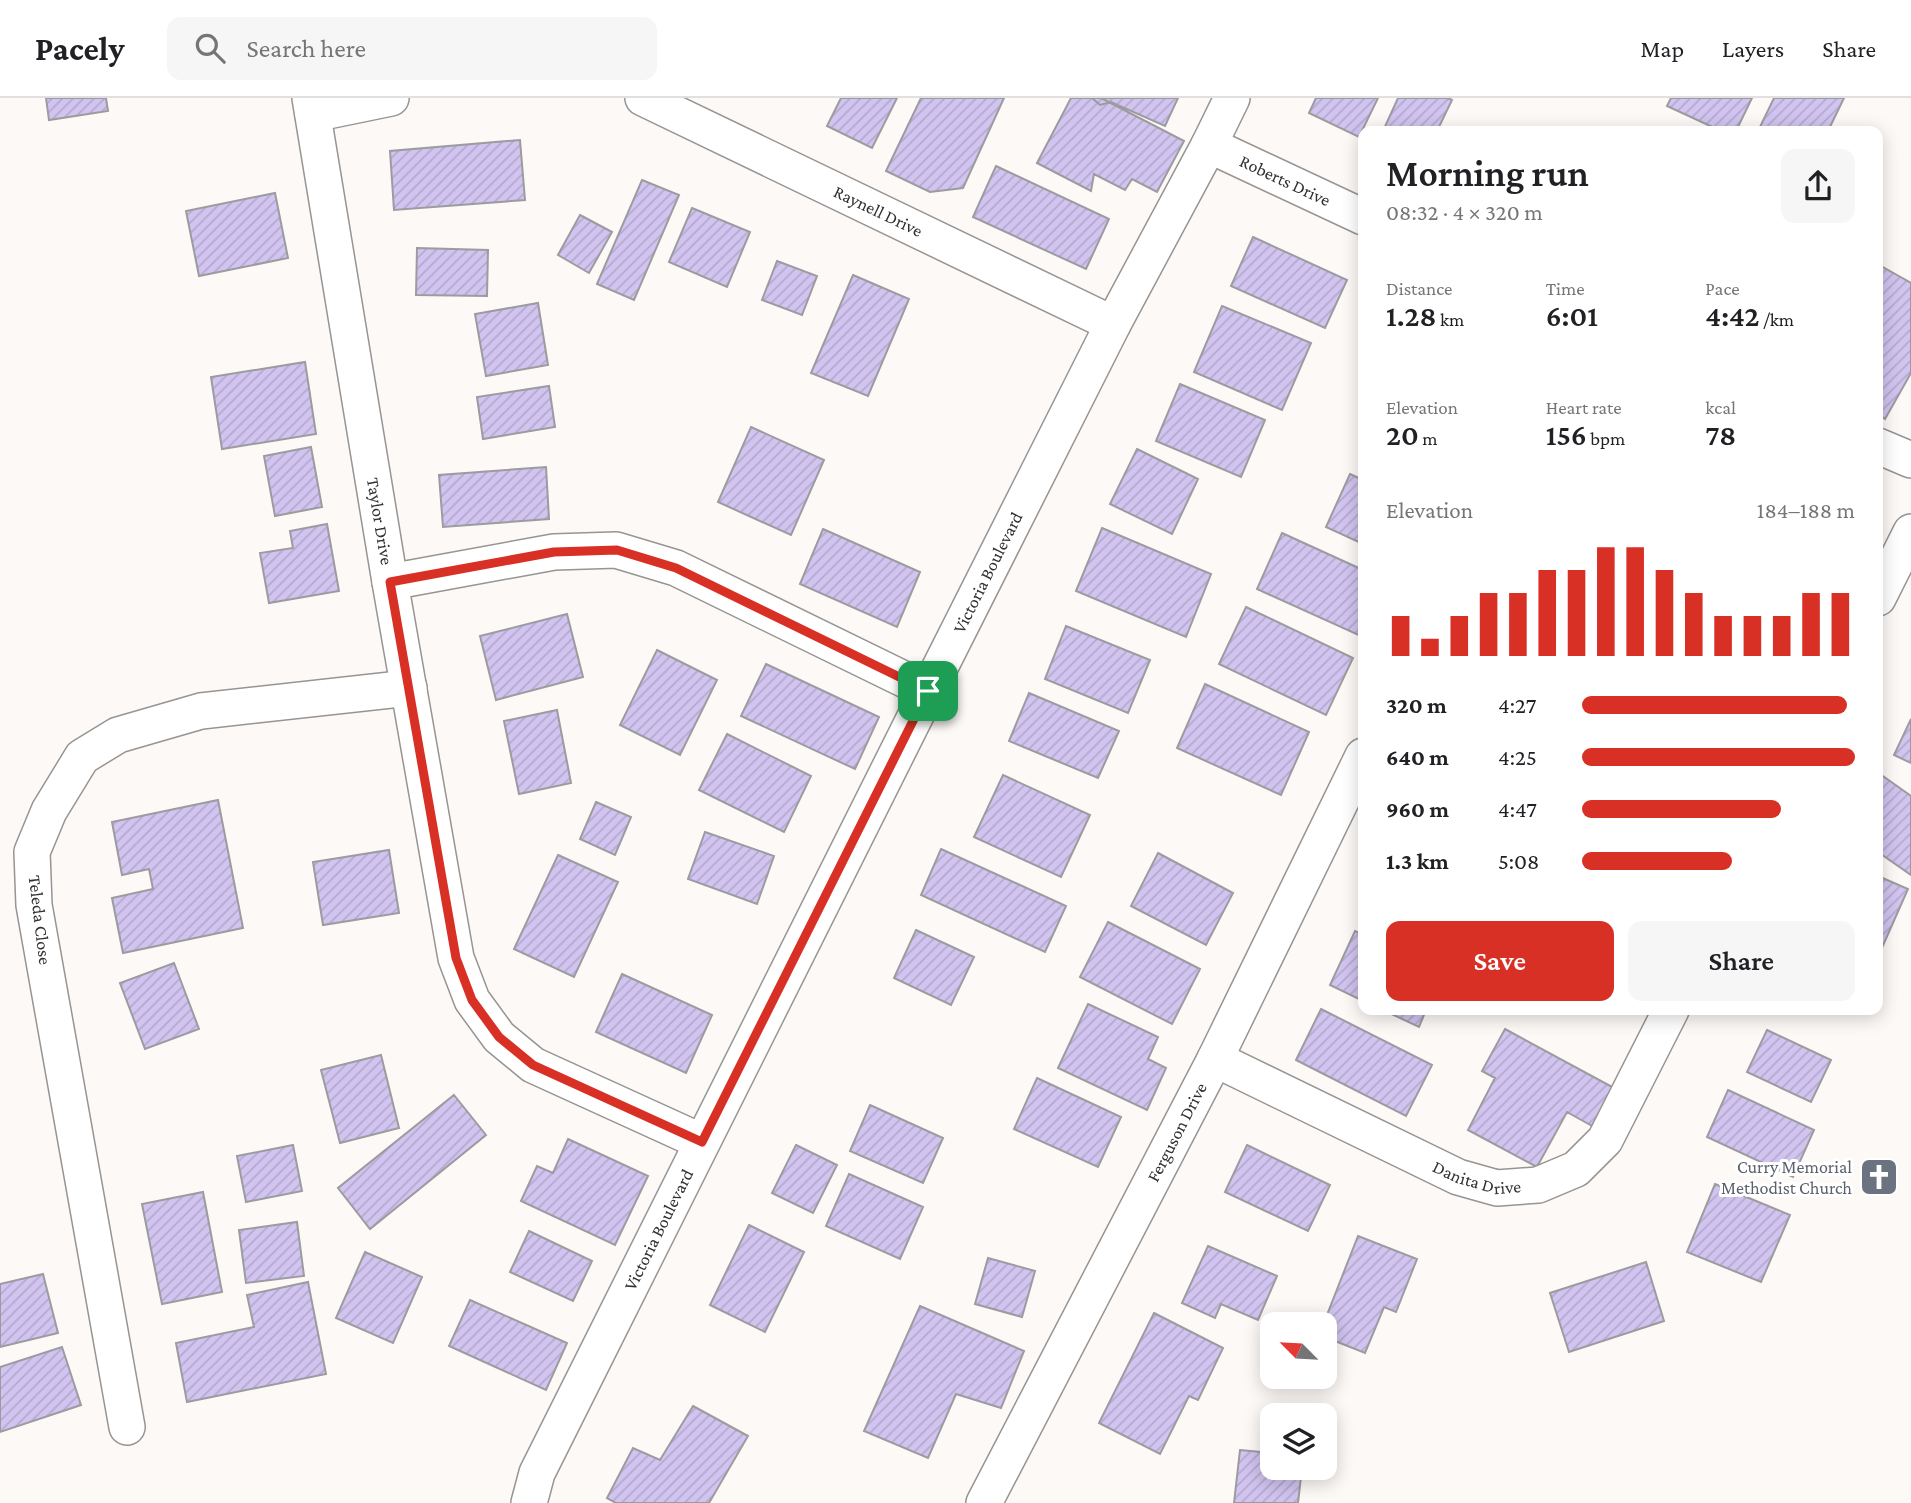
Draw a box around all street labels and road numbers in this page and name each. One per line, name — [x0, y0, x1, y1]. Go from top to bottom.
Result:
street label: Roberts Drive — [1237, 151, 1334, 210]
street label: Raynell Drive — [831, 181, 926, 241]
street label: Taylor Drive — [363, 476, 397, 567]
street label: Victoria Boulevard — [949, 508, 1027, 636]
street label: Teleda Close — [25, 874, 55, 966]
street label: Ferguson Drive — [1143, 1079, 1211, 1185]
street label: Danita Drive — [1429, 1156, 1522, 1198]
street label: Victoria Boulevard — [620, 1165, 697, 1294]

